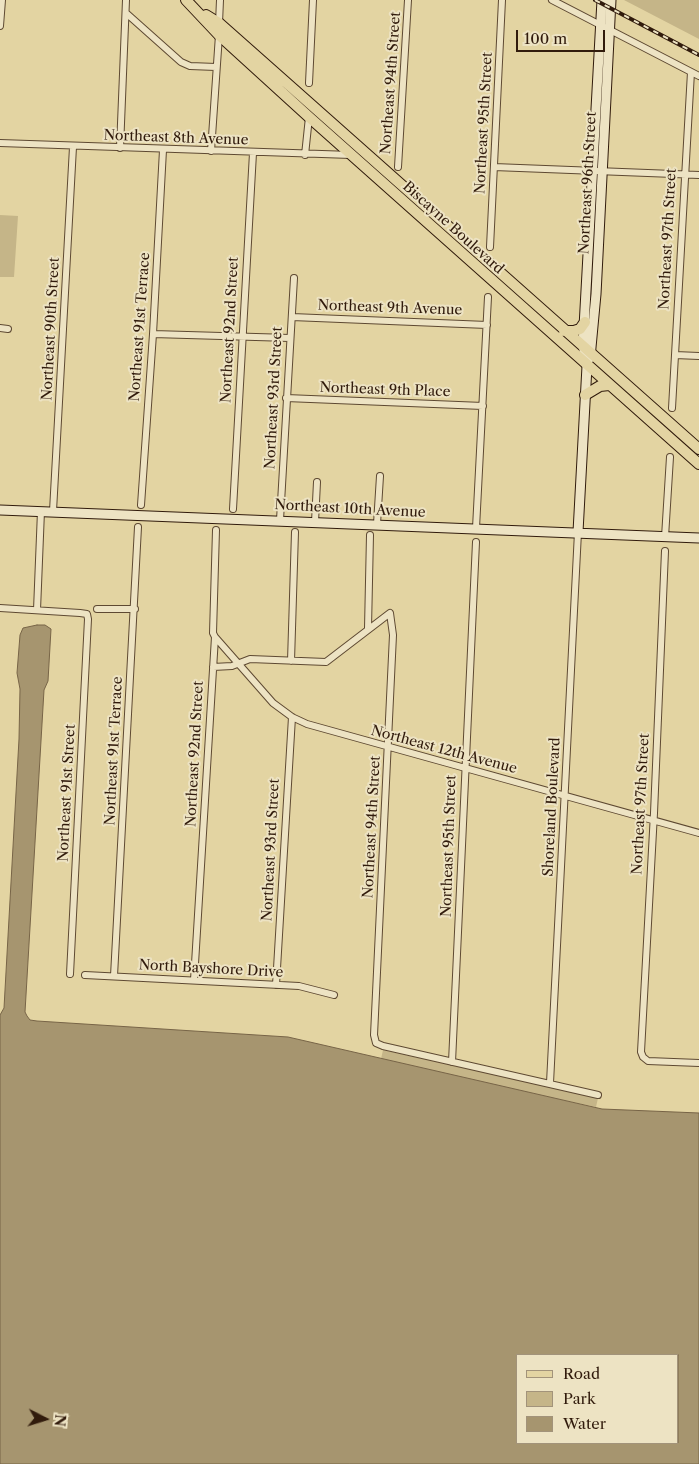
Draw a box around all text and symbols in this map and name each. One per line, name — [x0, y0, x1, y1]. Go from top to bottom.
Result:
street label: Northeast 94th Street — [378, 11, 404, 155]
scale bar — [519, 20, 608, 52]
text: 100 m — [524, 29, 567, 48]
street label: Northeast 95th Street — [472, 52, 496, 194]
street label: Northeast 96th Street — [576, 111, 600, 255]
street label: Northeast 8th Avenue — [103, 127, 249, 149]
street label: Northeast 97th Street — [656, 168, 680, 310]
street label: Biscayne Boulevard — [399, 178, 507, 278]
street label: Northeast 91st Terrace — [126, 252, 154, 402]
street label: Northeast 90th Street — [39, 257, 63, 401]
street label: Northeast 92nd Street — [218, 257, 242, 403]
street label: Northeast 9th Avenue — [317, 297, 463, 319]
street label: Northeast 93rd Street — [262, 326, 286, 470]
street label: Northeast 9th Place — [319, 379, 451, 401]
street label: Northeast 10th Avenue — [274, 497, 426, 521]
street label: Northeast 91st Terrace — [102, 676, 126, 826]
street label: Northeast 92nd Street — [183, 681, 207, 827]
street label: Northeast 12th Avenue — [369, 722, 519, 778]
street label: Northeast 91st Street — [55, 724, 79, 862]
street label: Northeast 97th Street — [629, 733, 653, 875]
street label: Shoreland Boulevard — [540, 737, 564, 877]
street label: Northeast 94th Street — [360, 755, 384, 899]
street label: Northeast 95th Street — [438, 775, 460, 917]
street label: Northeast 93rd Street — [259, 778, 283, 922]
street label: North Bayshore Drive — [138, 957, 284, 981]
legend — [516, 1354, 679, 1444]
text: Road — [563, 1364, 600, 1383]
text: Park — [563, 1389, 596, 1408]
north arrow — [20, 1394, 70, 1444]
text: N — [50, 1413, 69, 1427]
text: Water — [563, 1414, 606, 1433]

